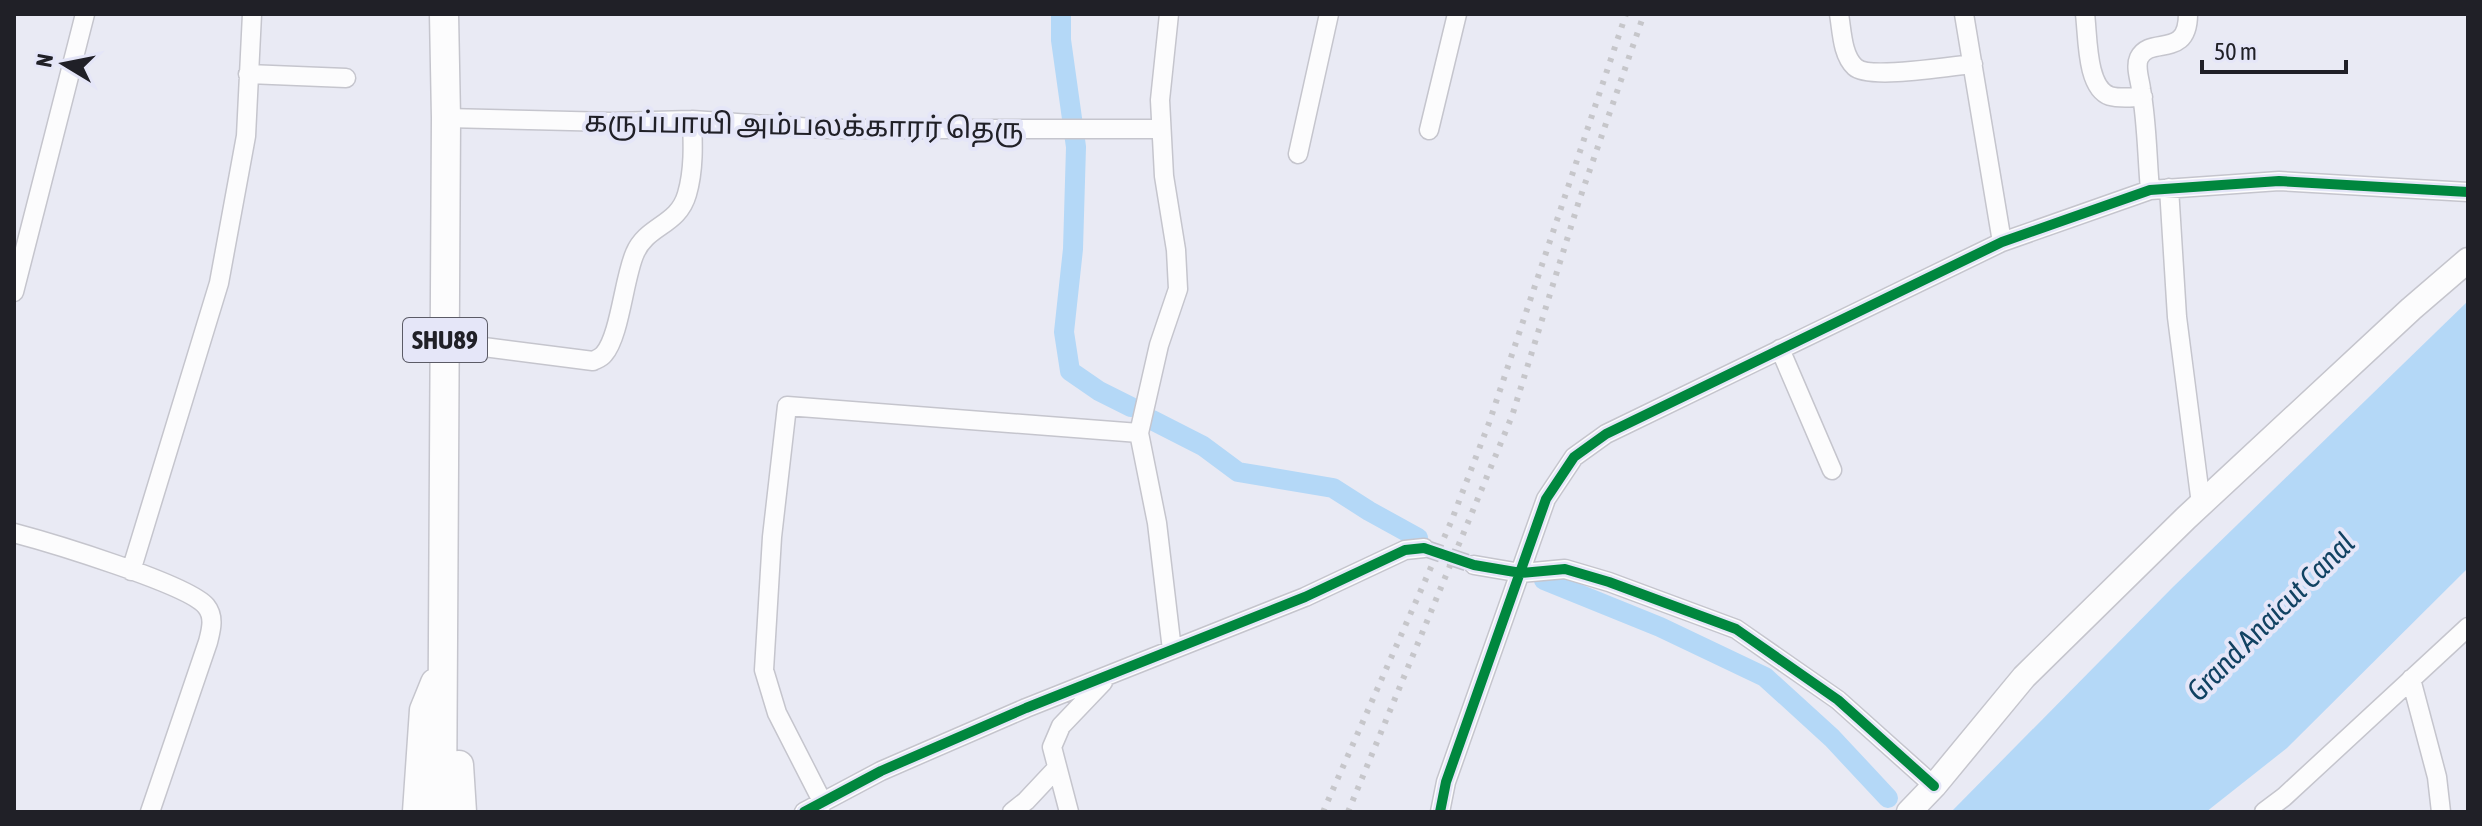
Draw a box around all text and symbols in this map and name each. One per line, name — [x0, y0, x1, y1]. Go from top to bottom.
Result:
north arrow — [24, 24, 104, 104]
scale bar — [2202, 24, 2346, 74]
text: 50 m — [2214, 38, 2257, 65]
text: N — [30, 52, 58, 69]
street label: கருப்பாயி அம்பலக்காரர் தெரு — [584, 105, 1024, 148]
road number: SHU89 — [403, 318, 487, 362]
water label: Grand Anaicut Canal — [2179, 525, 2361, 707]

